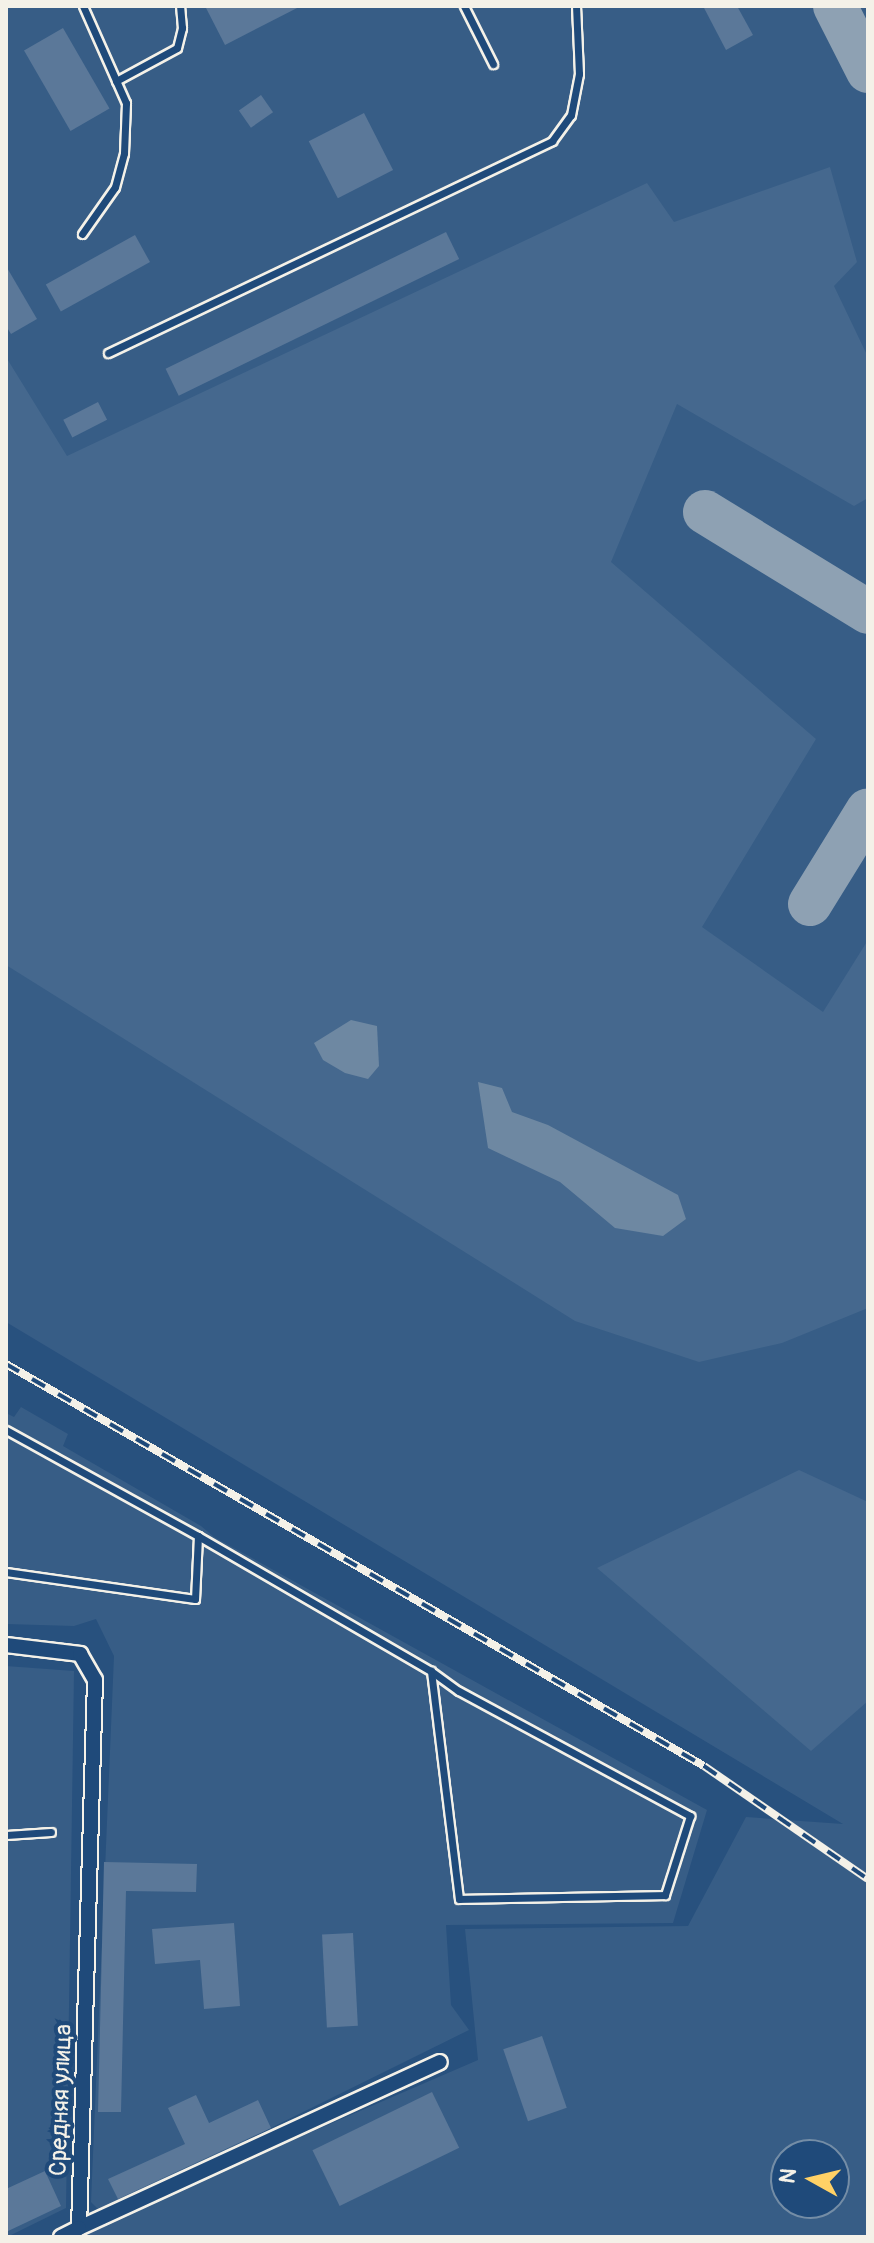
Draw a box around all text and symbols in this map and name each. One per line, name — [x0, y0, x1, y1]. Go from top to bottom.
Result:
street label: Средняя улица — [44, 2024, 78, 2176]
north arrow — [770, 2139, 850, 2219]
text: N — [773, 2167, 803, 2185]

